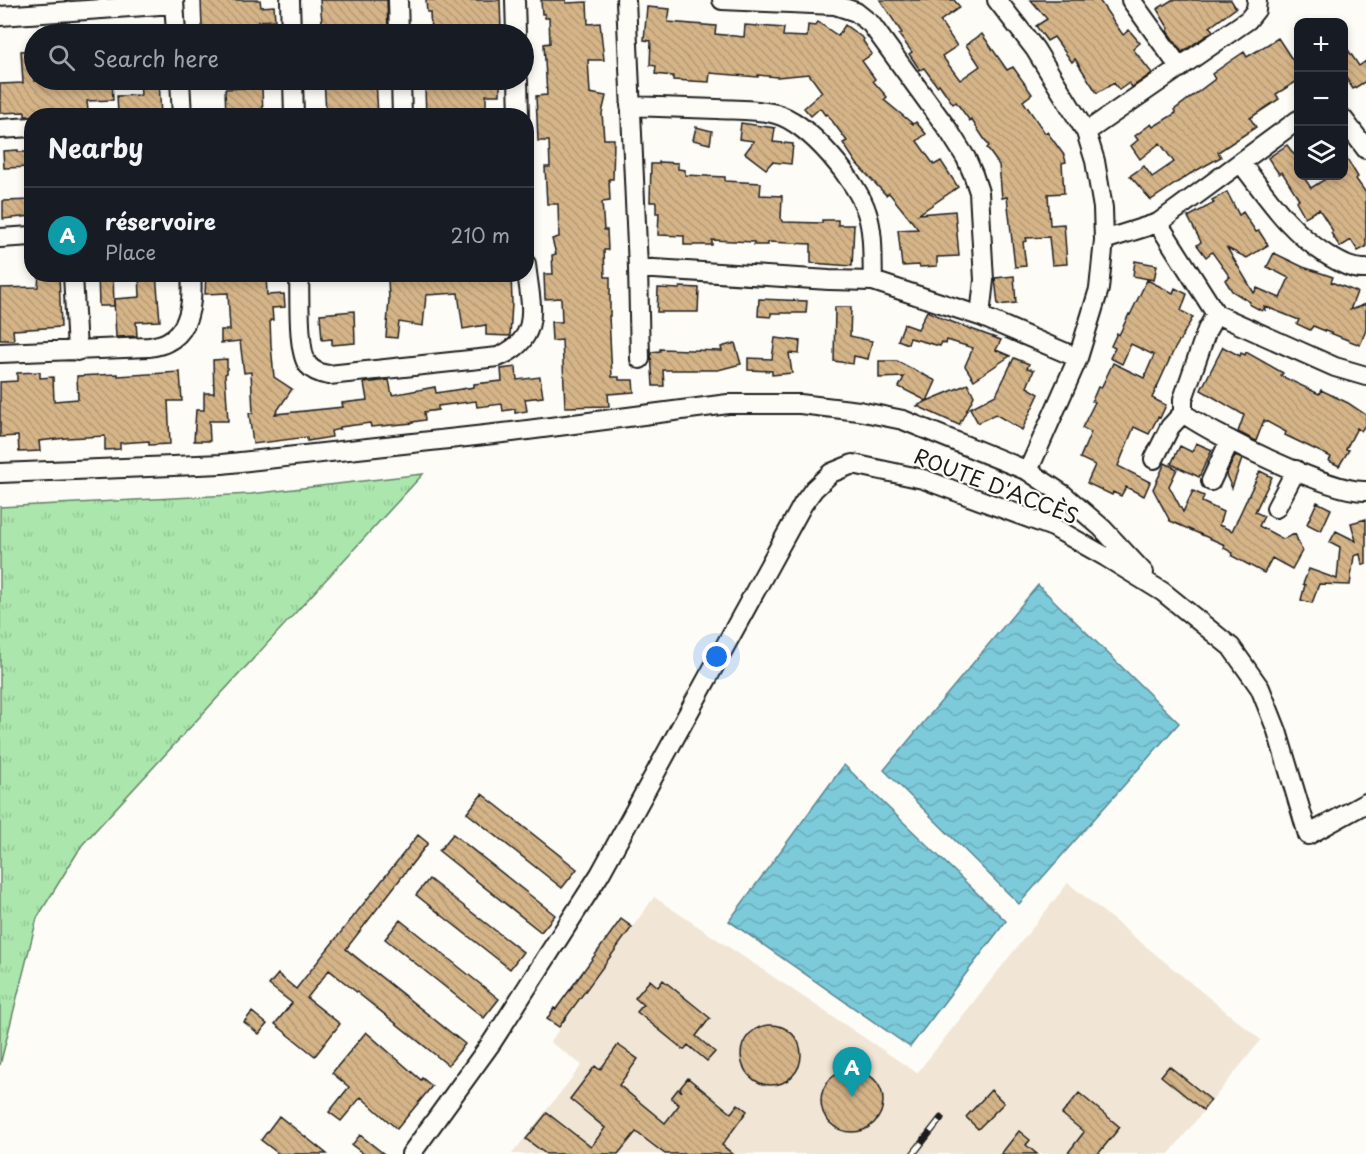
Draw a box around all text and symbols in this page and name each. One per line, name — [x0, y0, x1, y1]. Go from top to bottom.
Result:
map controls — [1294, 18, 1348, 180]
button: + — [1294, 18, 1348, 72]
search box — [24, 24, 534, 90]
icon: search — [45, 41, 78, 74]
text: Search here — [93, 41, 219, 74]
button: − — [1294, 72, 1348, 126]
button: layers — [1294, 126, 1348, 180]
text: Nearby — [48, 128, 143, 167]
text: réservoire — [105, 204, 216, 237]
text: A — [60, 220, 75, 250]
text: 210 m — [451, 220, 510, 250]
text: Place — [105, 237, 156, 267]
street label: ROUTE D'ACCÈS — [910, 439, 1084, 531]
your location — [702, 642, 731, 671]
pin: A — [832, 1048, 872, 1097]

